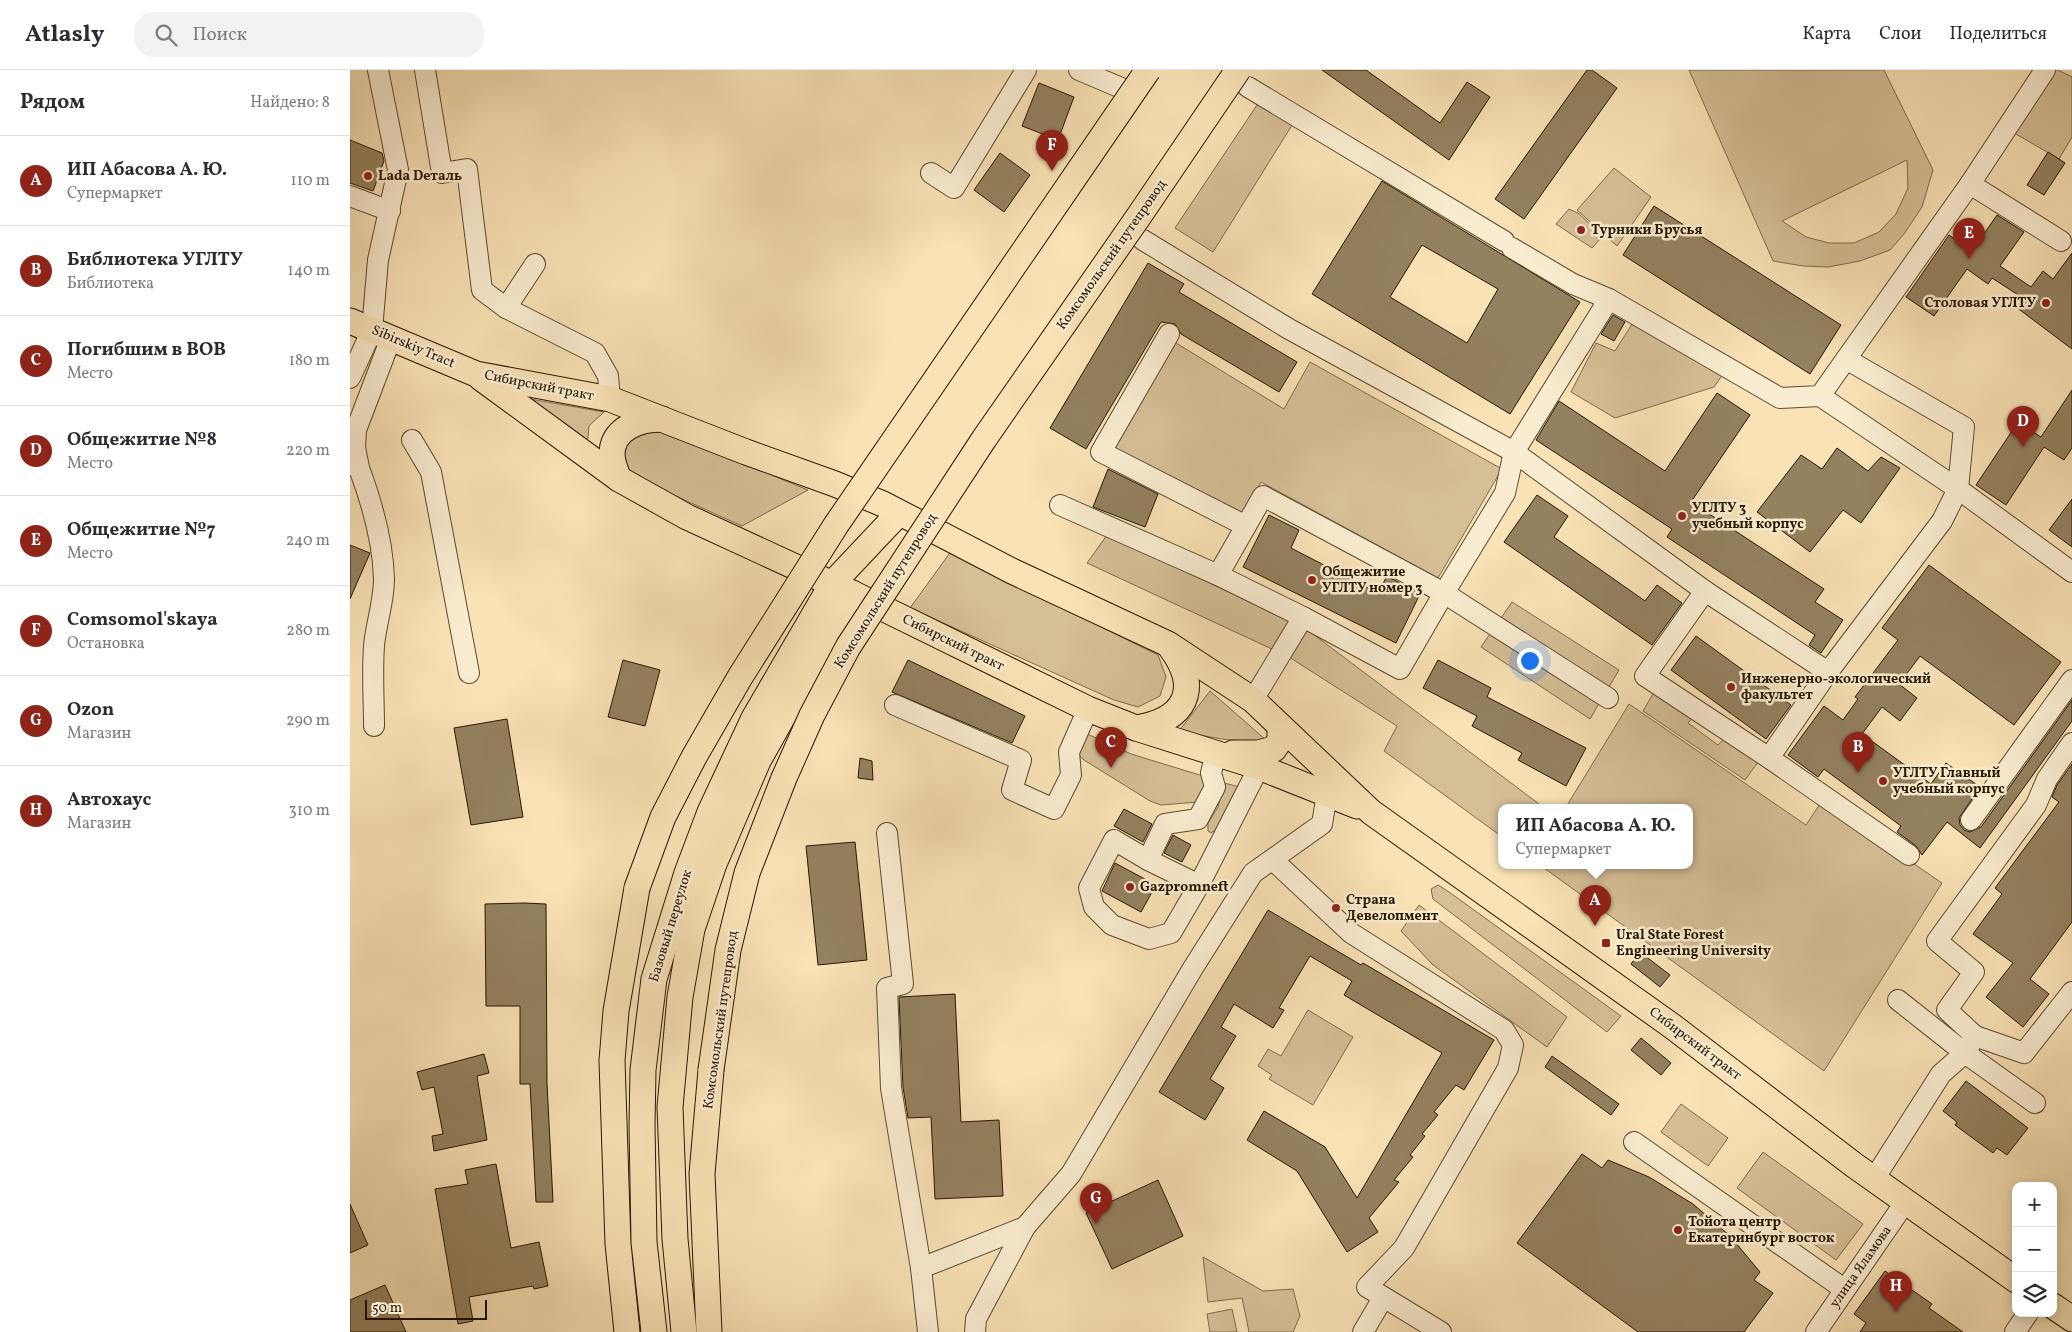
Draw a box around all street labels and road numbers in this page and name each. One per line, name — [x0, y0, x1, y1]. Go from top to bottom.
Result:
street label: Комсомольский путепровод — [1053, 176, 1171, 334]
street label: Sibirskiy Tract — [368, 321, 458, 373]
street label: Сибирский тракт — [483, 366, 595, 406]
street label: Комсомольский путепровод — [830, 510, 942, 672]
street label: Сибирский тракт — [899, 610, 1007, 676]
street label: Базовый переулок — [645, 867, 697, 984]
street label: Комсомольский путепровод — [699, 930, 743, 1110]
street label: Сибирский тракт — [1645, 1003, 1745, 1085]
street label: улица Яламова — [1826, 1222, 1896, 1312]

